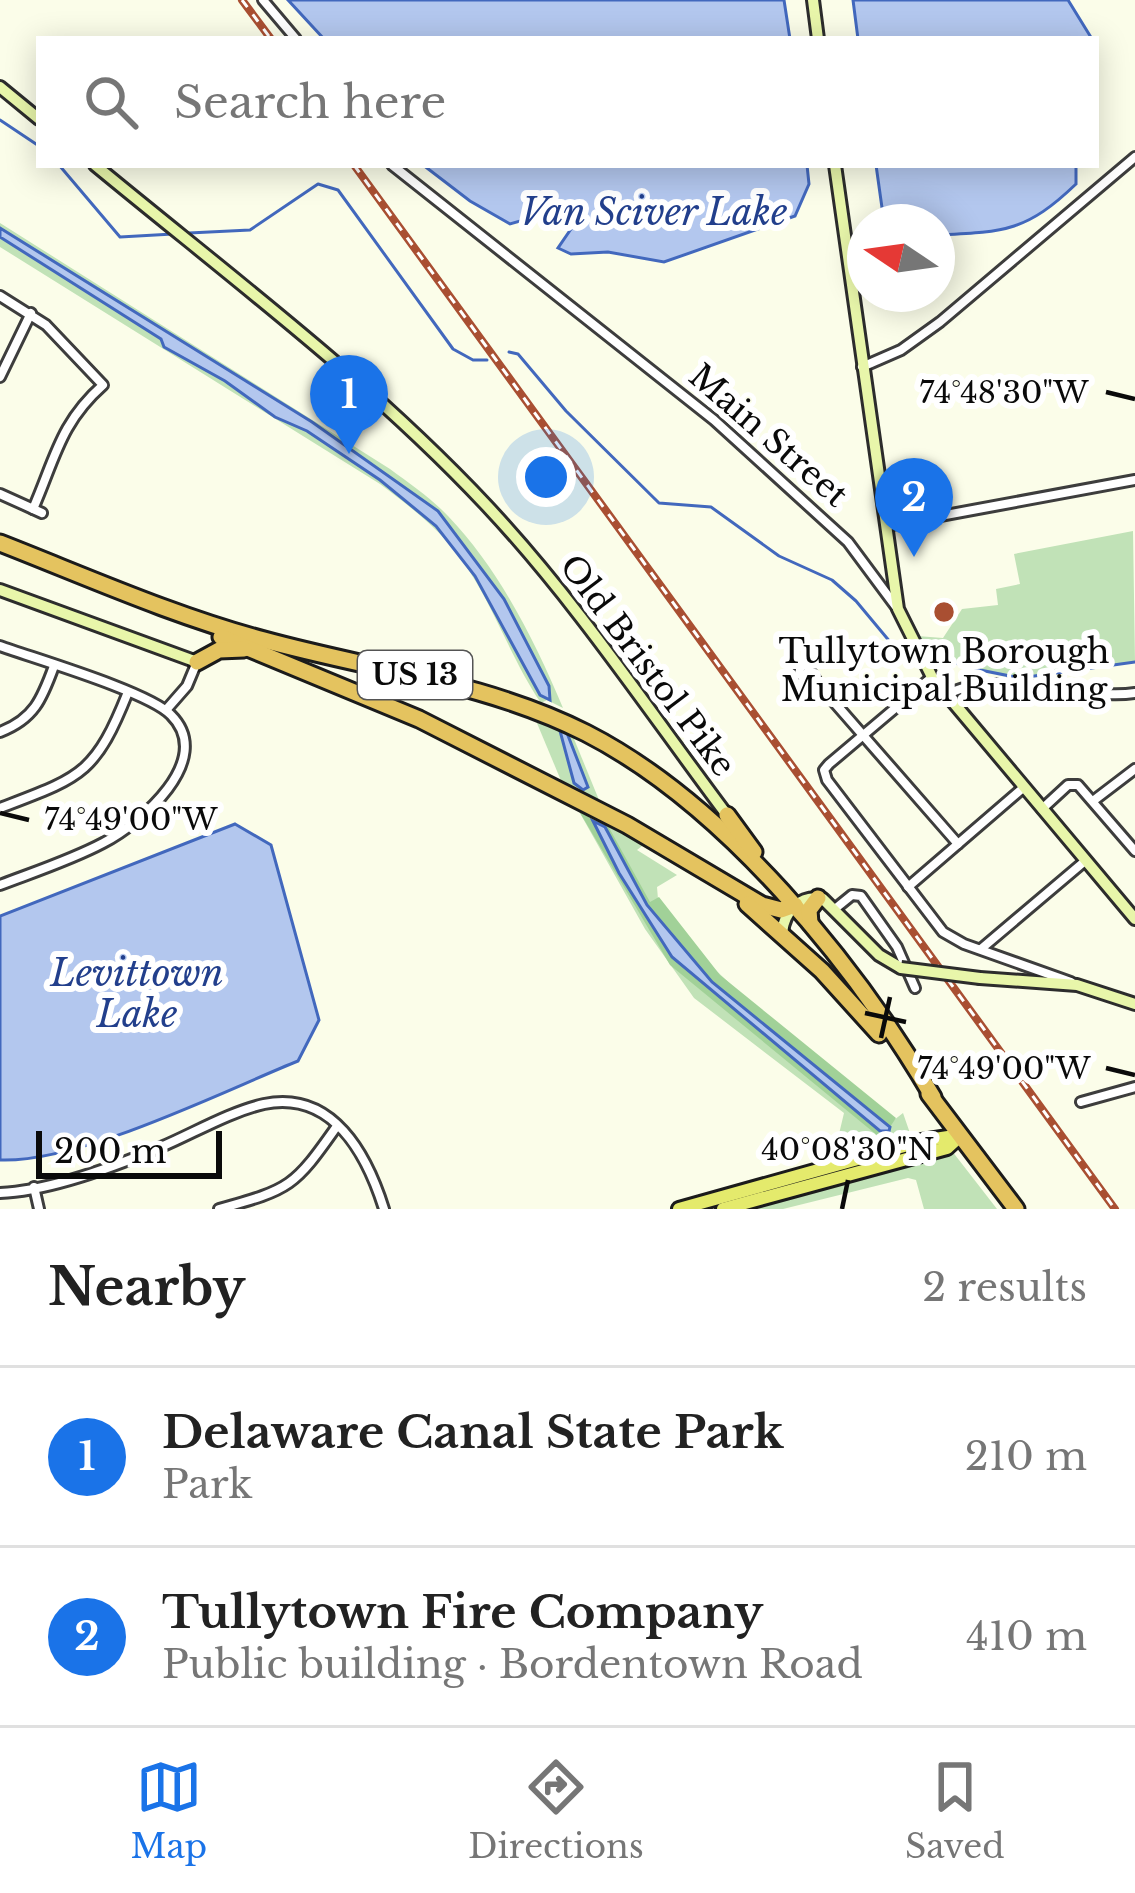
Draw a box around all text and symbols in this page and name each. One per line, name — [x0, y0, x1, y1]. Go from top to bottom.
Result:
search box — [36, 36, 1099, 168]
icon: search — [78, 69, 144, 135]
text: Search here — [174, 74, 446, 130]
water label: Van Sciver Lake — [521, 190, 787, 235]
north arrow — [847, 204, 955, 312]
pin: 1 — [310, 355, 388, 454]
street label: Main Street — [681, 355, 857, 516]
text: 74°48'30"W — [919, 374, 1089, 411]
your location — [516, 447, 576, 507]
pin: 2 — [875, 458, 953, 557]
street label: Old Bristol Pike — [551, 546, 744, 784]
marker: Tullytown Borough Municipal Building — [931, 599, 957, 625]
place label: Tullytown Borough Municipal Building — [778, 631, 1110, 710]
road number: US 13 — [358, 651, 472, 699]
text: 74°49'00"W — [44, 801, 218, 838]
water label: Levittown Lake — [50, 951, 223, 1037]
text: 74°49'00"W — [917, 1050, 1091, 1087]
scale bar — [36, 1125, 222, 1178]
text: 200 m — [54, 1131, 166, 1172]
text: 40°08'30"N — [761, 1131, 935, 1168]
text: Nearby — [48, 1256, 245, 1319]
text: 2 results — [922, 1263, 1087, 1312]
text: Delaware Canal State Park — [162, 1404, 784, 1460]
text: 1 — [78, 1432, 96, 1481]
text: 210 m — [965, 1432, 1087, 1481]
text: Park — [162, 1460, 253, 1509]
text: Tullytown Fire Company — [162, 1584, 763, 1640]
text: 2 — [74, 1612, 100, 1661]
text: 410 m — [966, 1612, 1087, 1661]
text: Public building · Bordentown Road — [162, 1640, 863, 1689]
tab: Map — [131, 1754, 207, 1867]
tab: Directions — [468, 1754, 644, 1867]
tab: Saved — [905, 1754, 1004, 1867]

